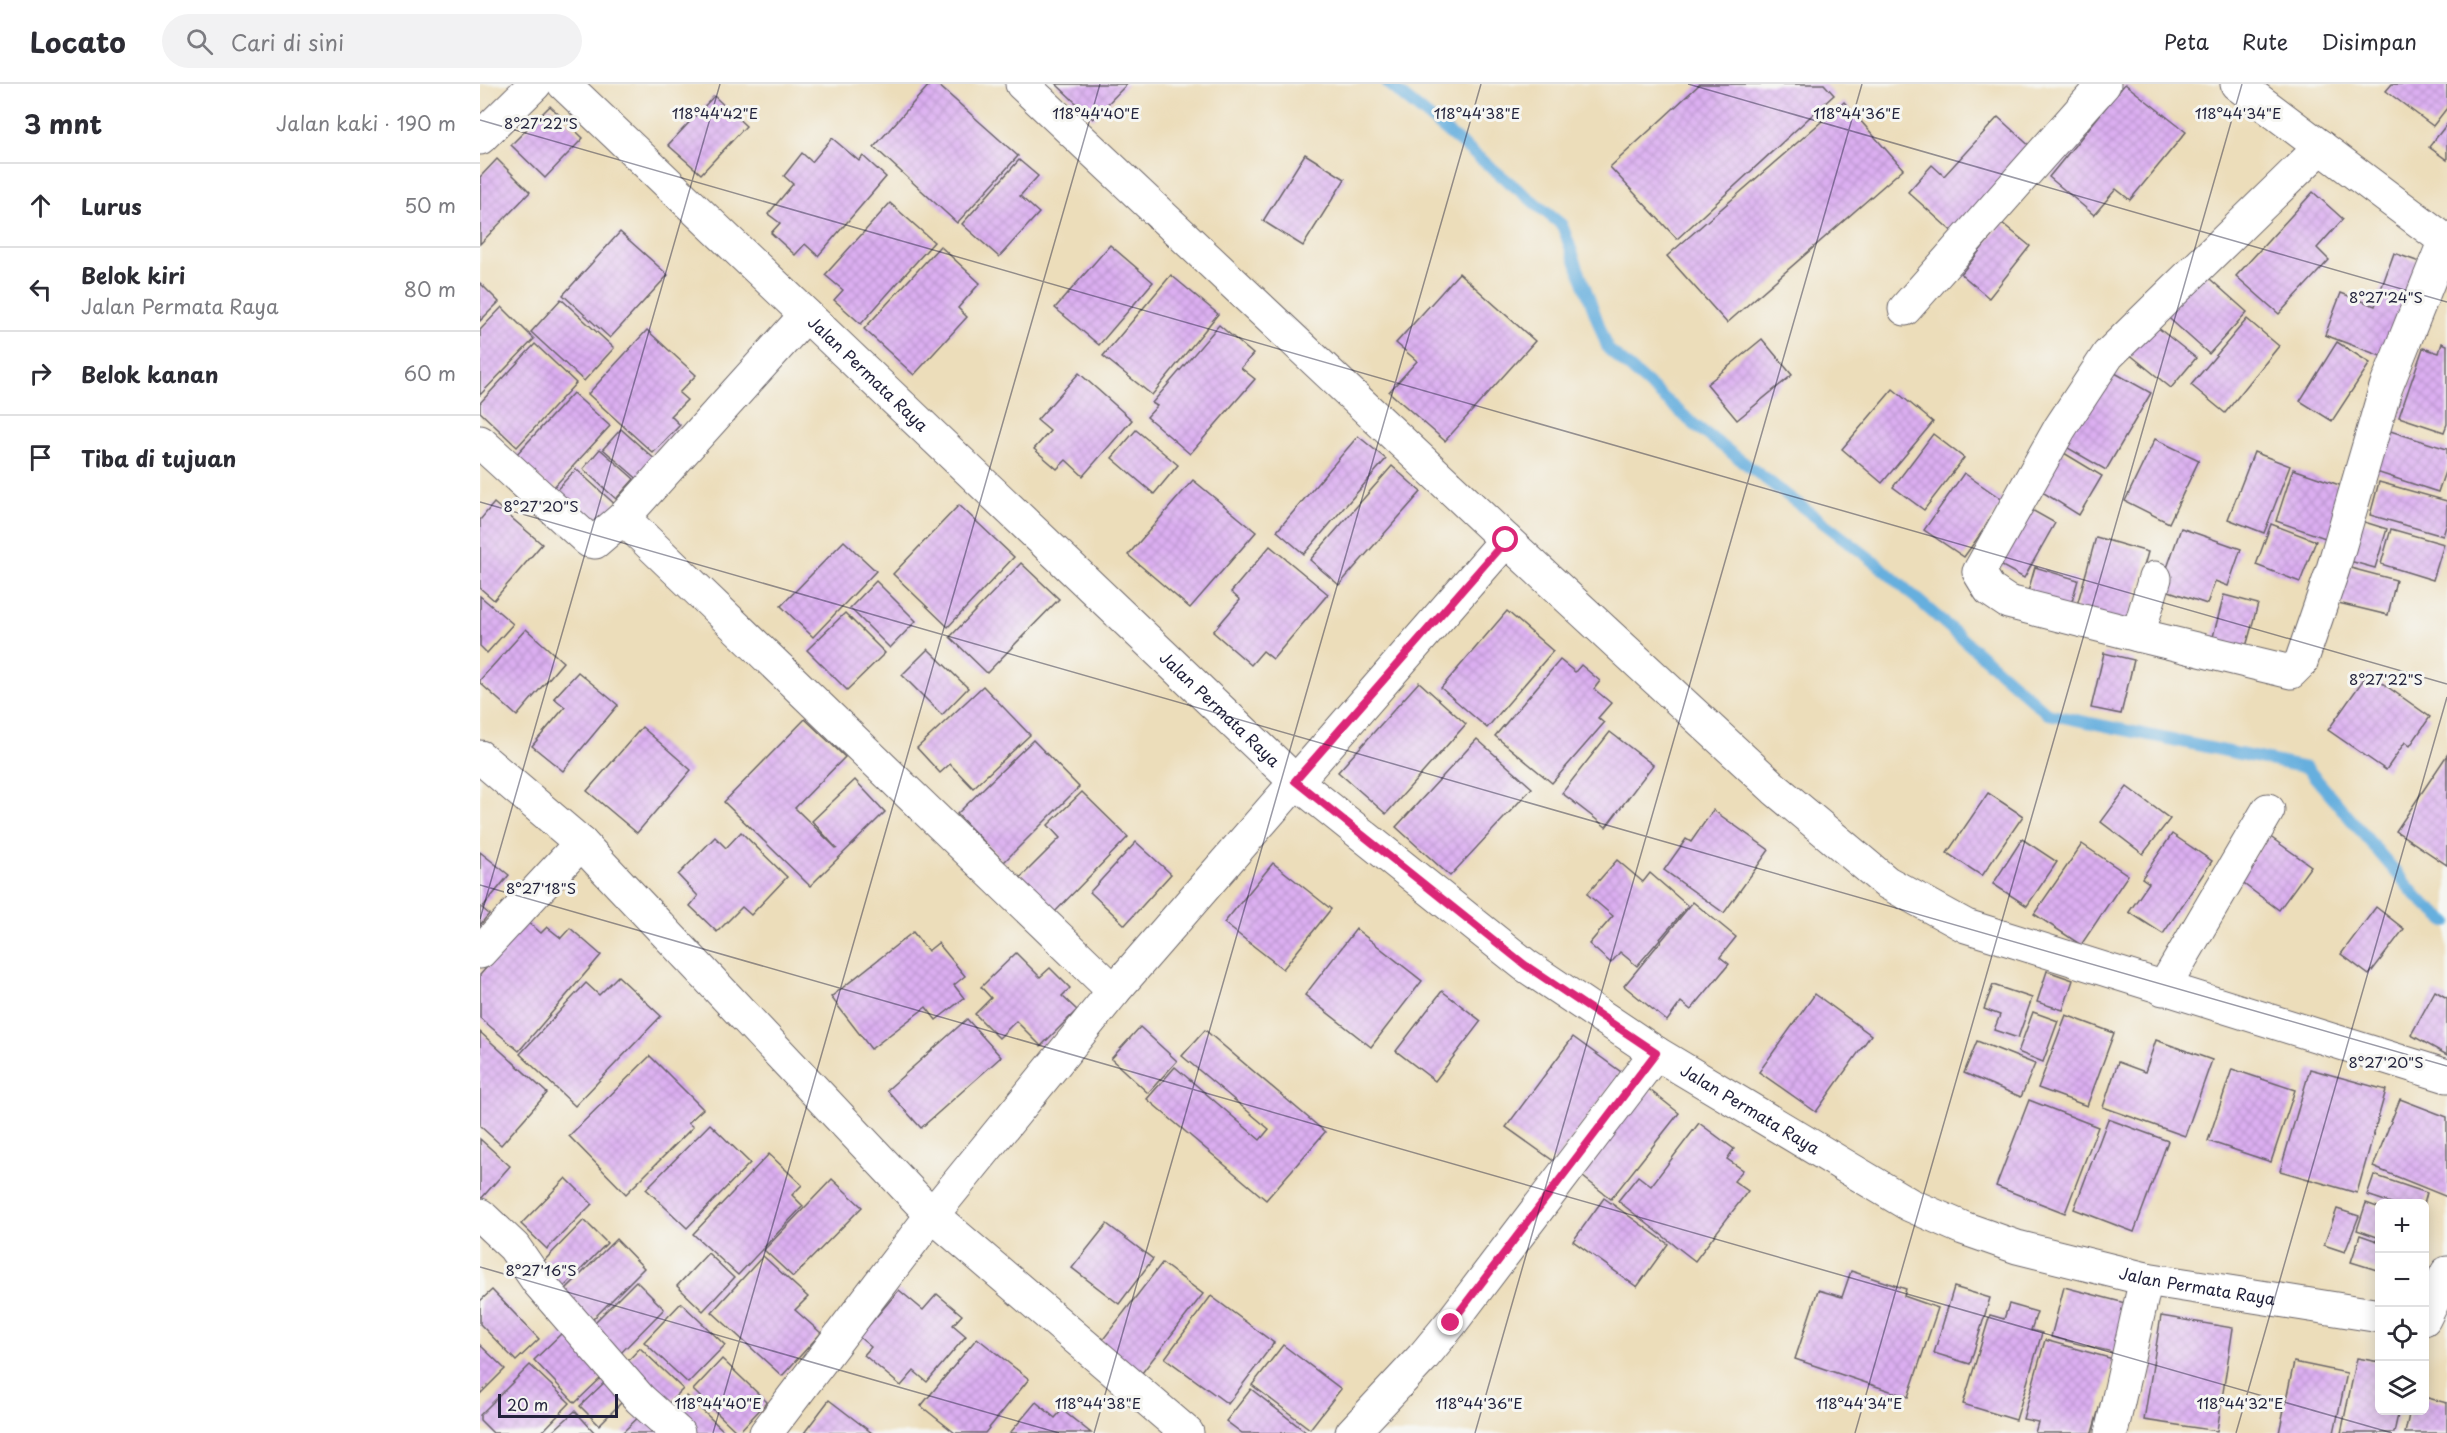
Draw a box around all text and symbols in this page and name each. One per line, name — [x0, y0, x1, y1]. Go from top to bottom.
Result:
search box — [162, 14, 582, 68]
text: Locato — [30, 20, 126, 63]
icon: search — [183, 25, 216, 58]
text: Cari di sini — [231, 25, 344, 58]
text: Peta — [2164, 25, 2209, 57]
text: Rute — [2242, 25, 2288, 57]
text: Disimpan — [2321, 25, 2417, 57]
text: 118°44'42"E — [672, 101, 758, 124]
text: 118°44'40"E — [1052, 101, 1140, 124]
text: 118°44'38"E — [1434, 101, 1520, 124]
text: 118°44'36"E — [1813, 101, 1901, 124]
text: 118°44'34"E — [2195, 101, 2281, 124]
text: 3 mnt — [24, 104, 102, 143]
text: Jalan kaki · 190 m — [276, 108, 456, 138]
text: 8°27'22"S — [504, 111, 578, 134]
icon: ahead — [24, 189, 57, 222]
text: Lurus — [81, 189, 142, 222]
text: 50 m — [404, 190, 456, 220]
text: Belok kiri — [81, 258, 185, 291]
icon: left — [24, 273, 57, 306]
text: 80 m — [404, 274, 456, 304]
text: 8°27'24"S — [2349, 285, 2423, 308]
text: Jalan Permata Raya — [81, 291, 279, 321]
street label: Jalan Permata Raya — [803, 310, 934, 436]
icon: right — [24, 357, 57, 390]
text: Belok kanan — [81, 357, 218, 390]
text: 60 m — [404, 358, 456, 388]
icon: arrive — [24, 441, 57, 474]
text: Tiba di tujuan — [81, 441, 236, 474]
text: 8°27'20"S — [503, 494, 579, 517]
route start — [1492, 526, 1518, 552]
street label: Jalan Permata Raya — [1155, 645, 1286, 772]
text: 8°27'22"S — [2349, 667, 2423, 690]
text: 8°27'18"S — [506, 876, 576, 899]
text: 8°27'20"S — [2348, 1050, 2424, 1073]
street label: Jalan Permata Raya — [1677, 1057, 1825, 1159]
map controls — [2375, 1199, 2429, 1415]
button: + — [2375, 1199, 2429, 1253]
button: − — [2375, 1253, 2429, 1307]
text: 8°27'16"S — [506, 1258, 576, 1281]
street label: Jalan Permata Raya — [2117, 1260, 2277, 1310]
button: locate — [2375, 1307, 2429, 1361]
route end — [1437, 1309, 1463, 1335]
button: layers — [2375, 1361, 2429, 1415]
scale bar — [498, 1391, 618, 1418]
text: 118°44'40"E — [674, 1391, 762, 1414]
text: 118°44'38"E — [1055, 1391, 1141, 1414]
text: 118°44'36"E — [1435, 1391, 1523, 1414]
text: 118°44'34"E — [1816, 1391, 1902, 1414]
text: 118°44'32"E — [2196, 1391, 2284, 1414]
text: 20 m — [507, 1392, 548, 1416]

